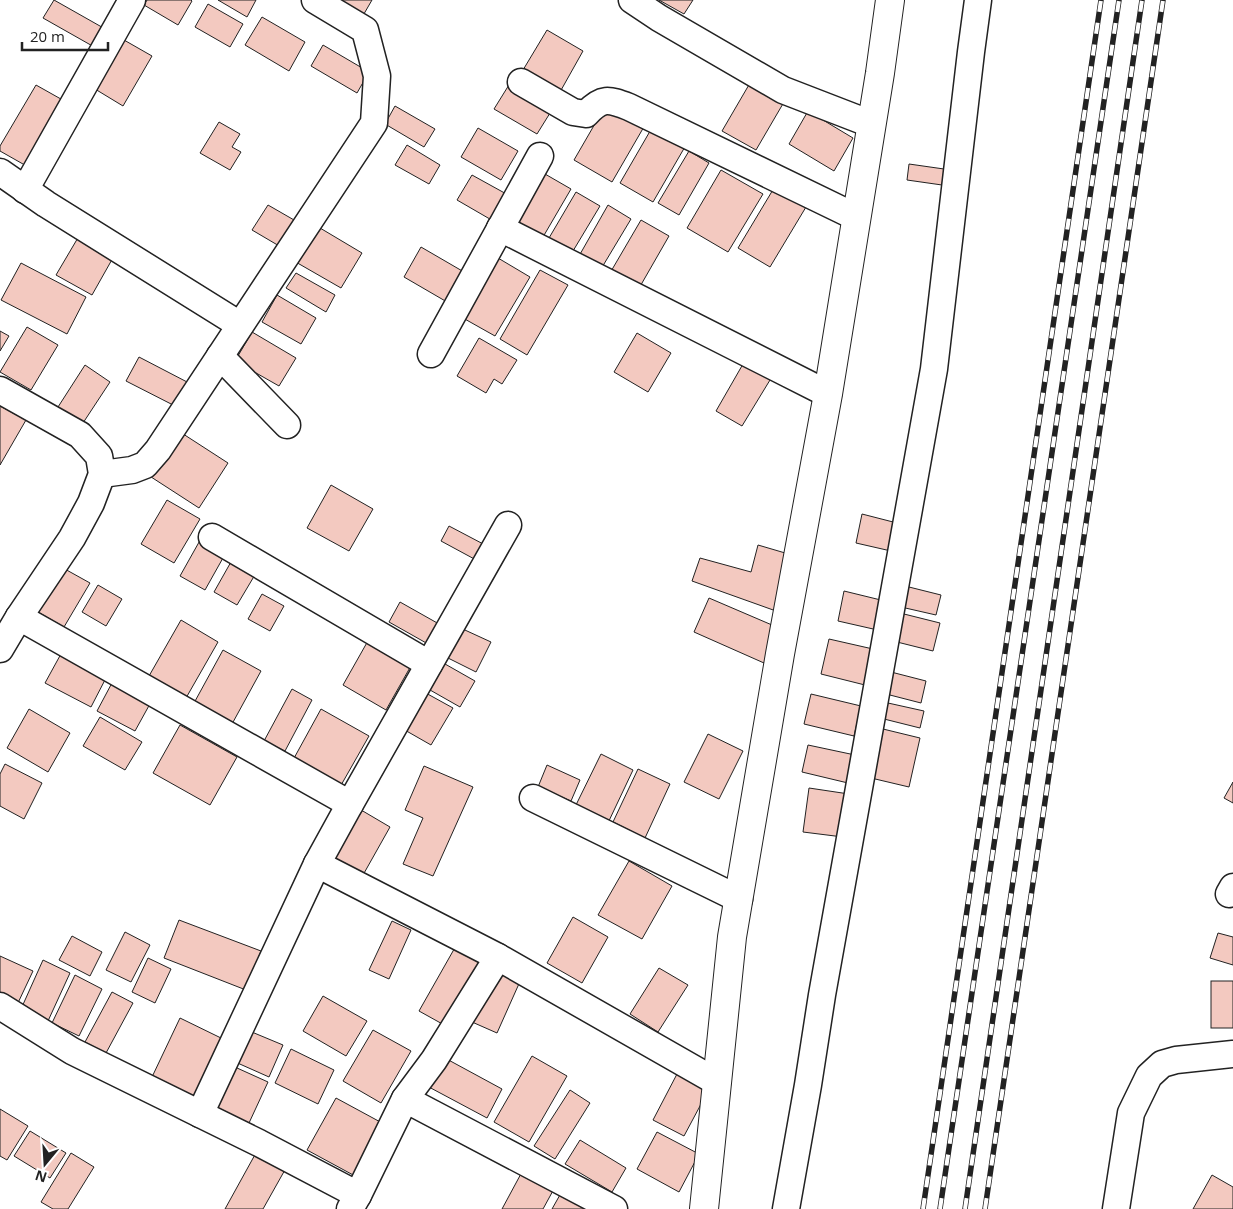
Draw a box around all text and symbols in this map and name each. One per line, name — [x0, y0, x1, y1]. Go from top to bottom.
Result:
scale bar — [22, 20, 109, 52]
text: 20 m — [30, 26, 65, 46]
north arrow — [20, 1139, 70, 1189]
text: N — [32, 1166, 49, 1188]

